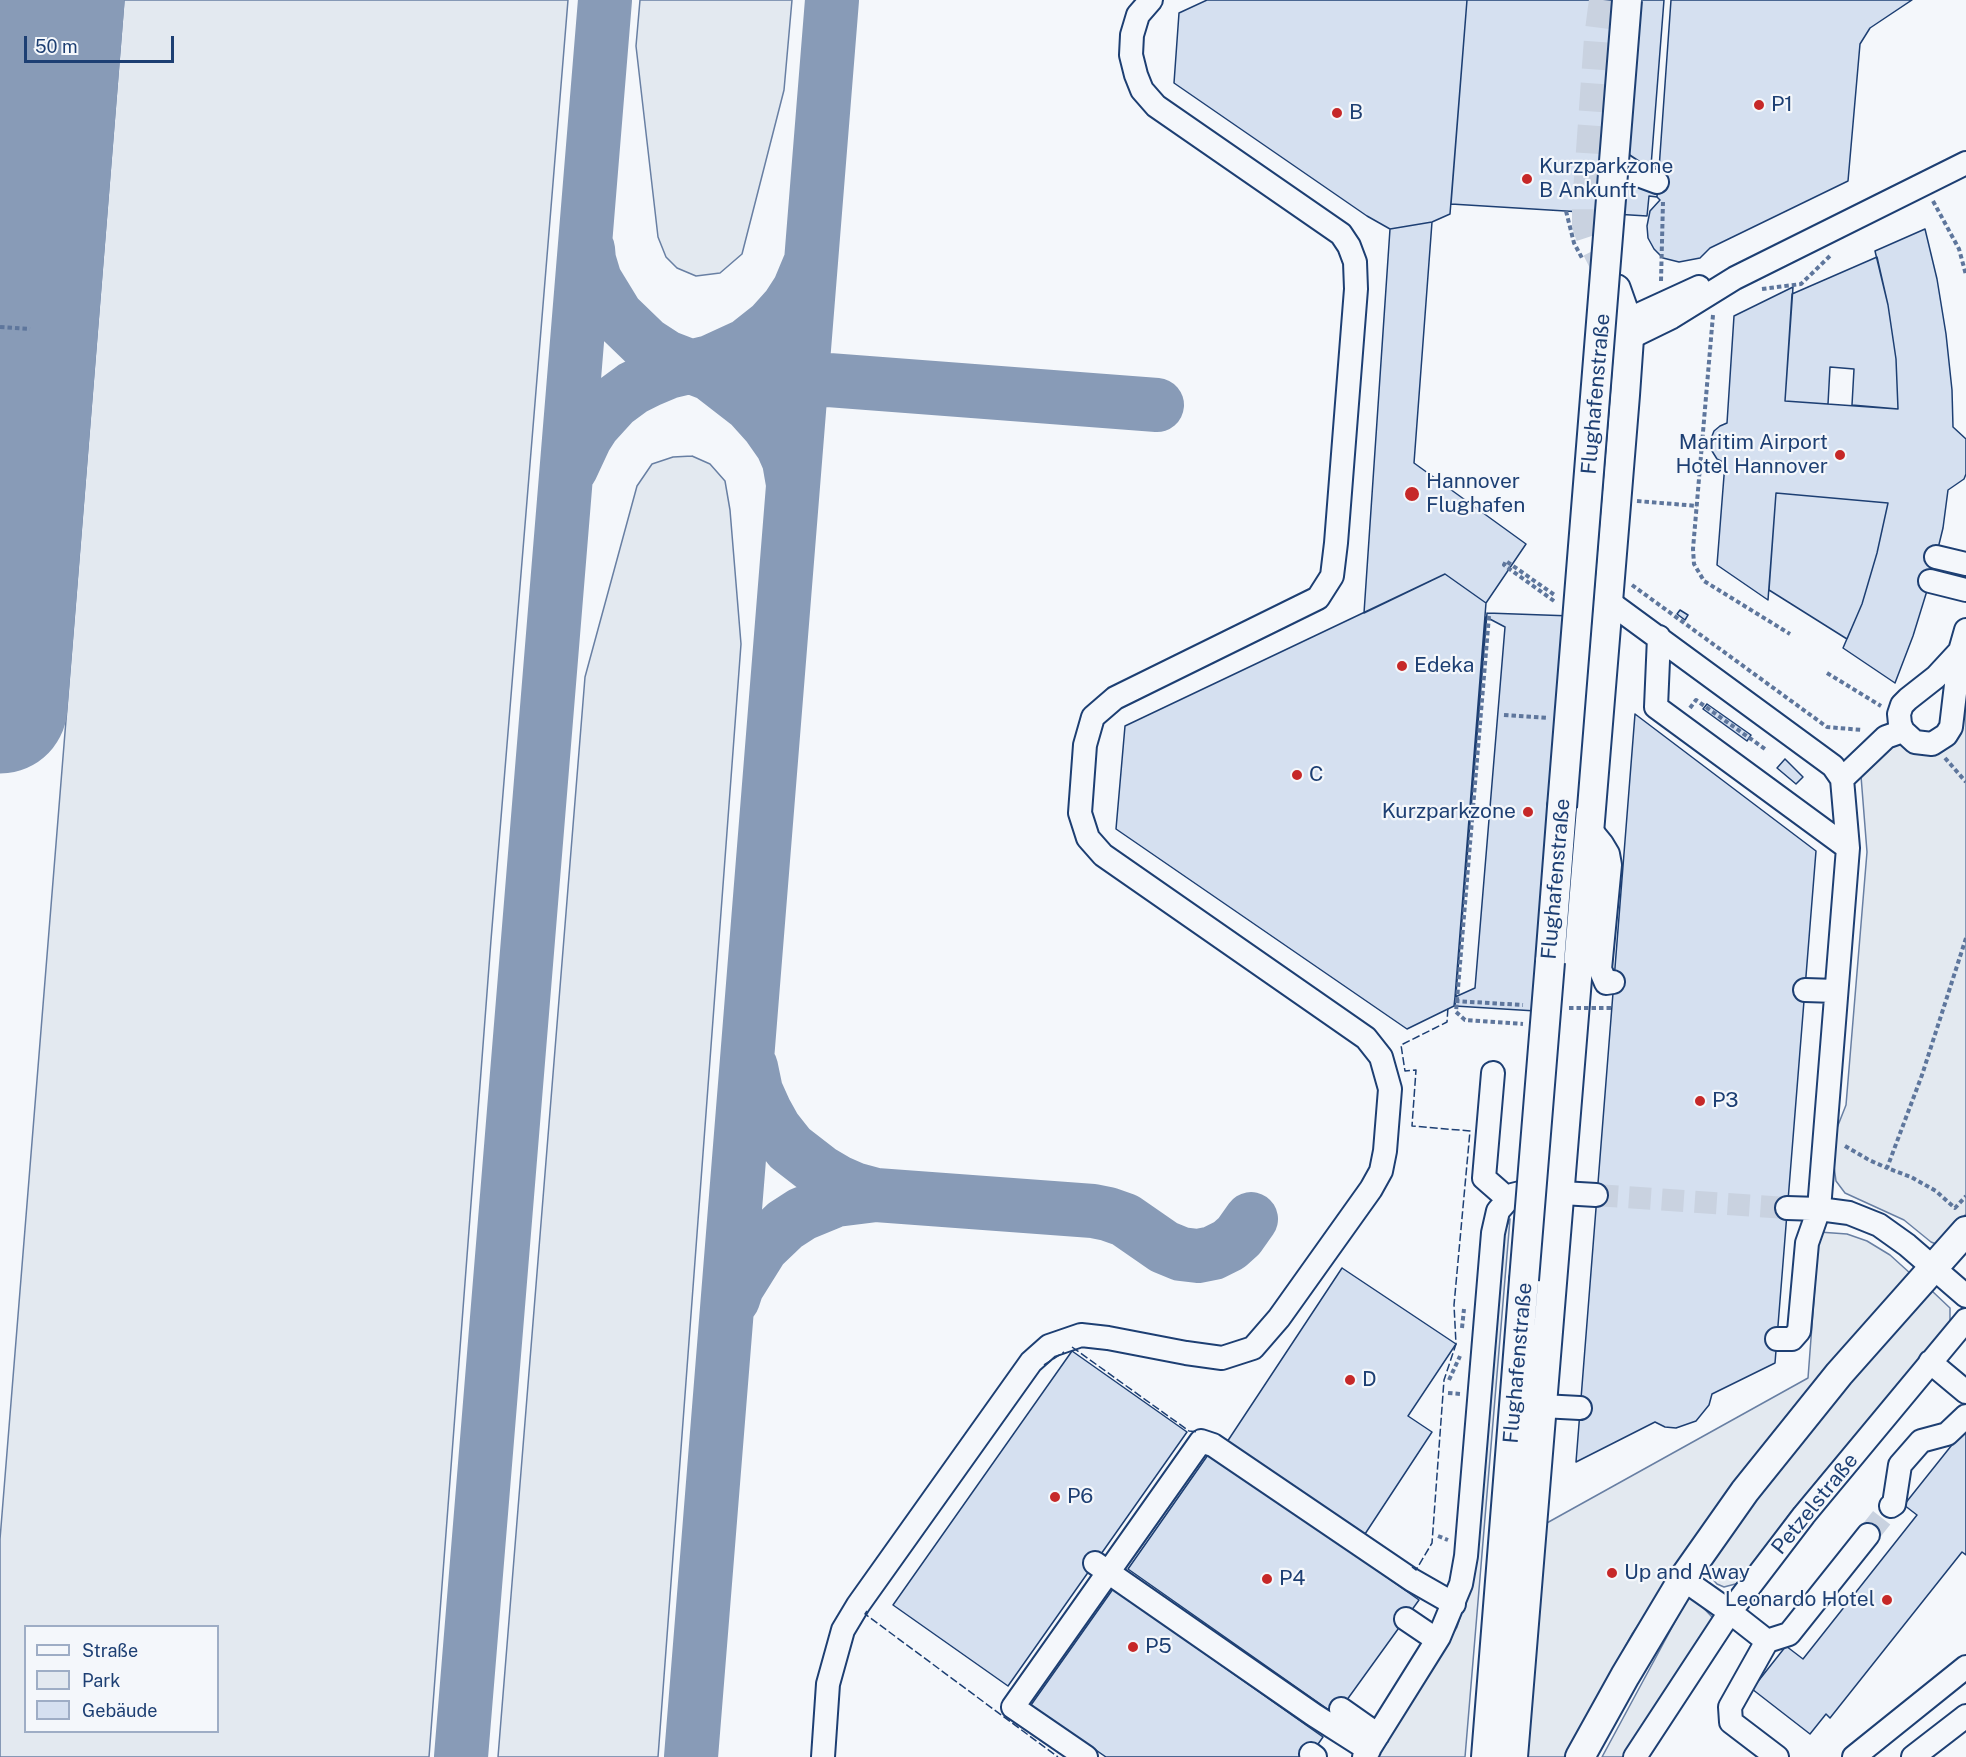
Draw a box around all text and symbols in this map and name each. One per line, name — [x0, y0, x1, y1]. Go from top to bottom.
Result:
scale bar — [27, 24, 177, 62]
text: 50 m — [35, 36, 78, 57]
place label: P1 — [1771, 92, 1793, 118]
marker: P1 — [1752, 98, 1766, 112]
place label: B — [1349, 100, 1363, 126]
marker: B — [1330, 106, 1344, 120]
place label: Kurzparkzone B Ankunft — [1539, 154, 1673, 204]
marker: Kurzparkzone B Ankunft — [1520, 172, 1534, 186]
street label: Flughafenstraße — [1576, 312, 1616, 476]
place label: Maritim Airport Hotel Hannover — [1675, 430, 1828, 480]
marker: Maritim Airport Hotel Hannover — [1833, 448, 1847, 462]
place label: Hannover Flughafen — [1426, 469, 1525, 519]
marker: Hannover Flughafen — [1403, 485, 1421, 503]
place label: Edeka — [1414, 653, 1474, 679]
marker: Edeka — [1395, 659, 1409, 673]
place label: C — [1309, 762, 1323, 788]
marker: C — [1290, 768, 1304, 782]
street label: Flughafenstraße — [1536, 797, 1576, 961]
place label: Kurzparkzone — [1382, 799, 1516, 825]
marker: Kurzparkzone — [1521, 805, 1535, 819]
place label: P3 — [1712, 1088, 1739, 1114]
marker: P3 — [1693, 1094, 1707, 1108]
street label: Flughafenstraße — [1498, 1281, 1538, 1445]
place label: D — [1362, 1367, 1377, 1393]
marker: D — [1343, 1373, 1357, 1387]
street label: Petzelstraße — [1767, 1448, 1863, 1560]
place label: P6 — [1067, 1484, 1093, 1510]
marker: P6 — [1048, 1490, 1062, 1504]
place label: Up and Away — [1624, 1560, 1750, 1586]
place label: P4 — [1279, 1566, 1306, 1592]
marker: Up and Away — [1605, 1566, 1619, 1580]
marker: P4 — [1260, 1572, 1274, 1586]
place label: Leonardo Hotel — [1725, 1587, 1875, 1613]
marker: Leonardo Hotel — [1880, 1593, 1894, 1607]
legend — [24, 1625, 219, 1733]
place label: P5 — [1145, 1634, 1172, 1660]
text: Straße — [82, 1640, 138, 1661]
marker: P5 — [1126, 1640, 1140, 1654]
text: Park — [82, 1670, 120, 1691]
text: Gebäude — [82, 1700, 157, 1721]

